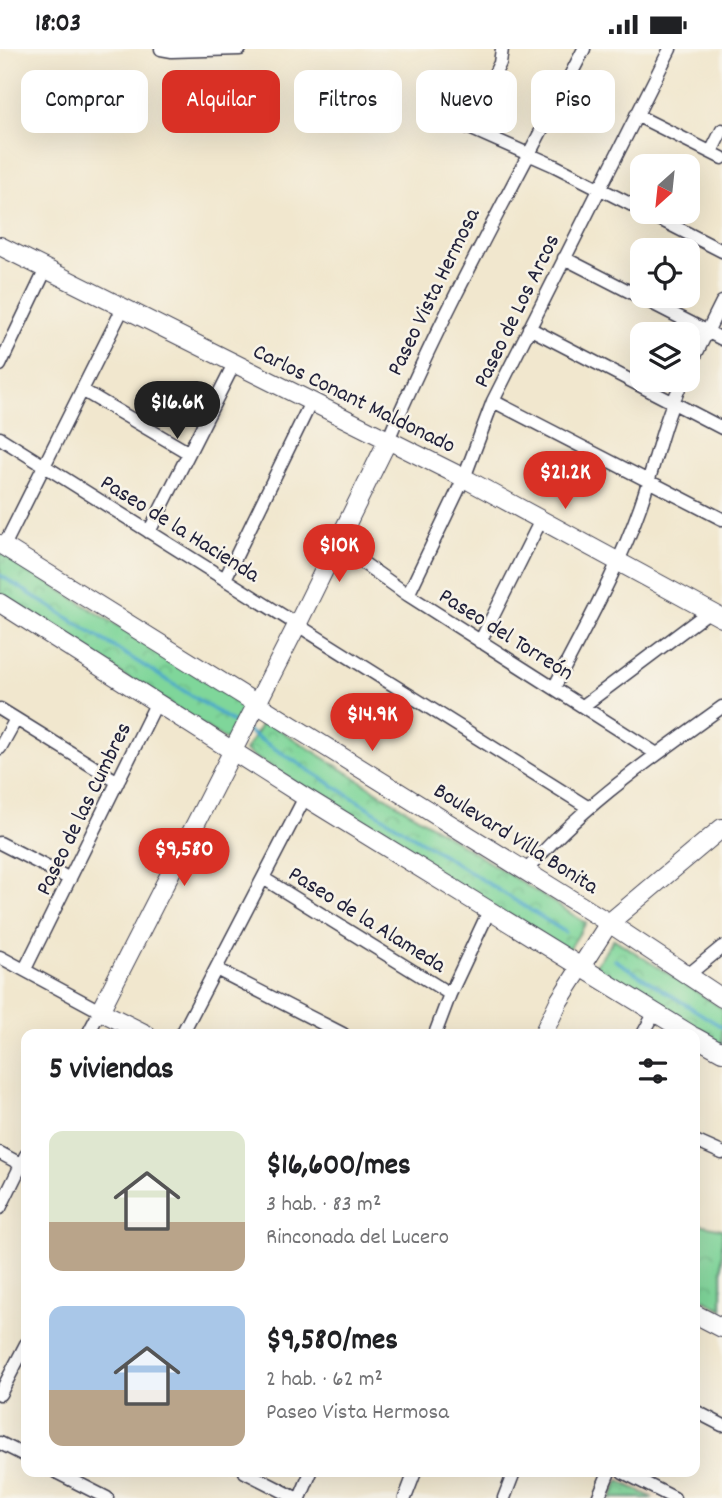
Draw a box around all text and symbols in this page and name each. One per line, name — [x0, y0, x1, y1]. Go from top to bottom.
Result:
text: 18:03 — [35, 6, 81, 43]
chip: Comprar — [21, 70, 148, 133]
chip: Alquilar — [162, 70, 280, 133]
chip: Filtros — [294, 70, 402, 133]
chip: Nuevo — [416, 70, 517, 133]
chip: Piso — [531, 70, 615, 133]
north arrow — [630, 154, 700, 224]
map controls — [630, 154, 700, 392]
street label: Paseo Vista Hermosa — [380, 202, 491, 382]
street label: Paseo de Los Arcos — [467, 229, 570, 394]
button: locate — [630, 238, 700, 308]
button: layers — [630, 322, 700, 392]
street label: Carlos Conant Maldonado — [246, 337, 460, 464]
pin: $16.6K — [120, 381, 234, 441]
text: $16.6K — [150, 387, 204, 420]
pin: $21.2K — [508, 451, 622, 511]
text: $21.2K — [539, 457, 591, 490]
street label: Paseo de la Hacienda — [93, 468, 266, 593]
pin: $10K — [298, 525, 380, 584]
text: $10K — [319, 530, 359, 563]
street label: Paseo del Torreón — [431, 581, 579, 691]
pin: $14.9K — [315, 693, 429, 753]
text: $14.9K — [346, 699, 398, 732]
street label: Paseo de las Cumbres — [29, 717, 141, 902]
street label: Boulevard Villa Bonita — [426, 776, 605, 905]
pin: $9,580 — [127, 829, 241, 888]
text: $9,580 — [155, 834, 213, 867]
street label: Paseo de la Alameda — [281, 859, 452, 983]
text: 5 viviendas — [49, 1050, 174, 1093]
icon: filters — [634, 1052, 672, 1090]
text: $16,600/mes — [266, 1146, 411, 1189]
icon: home — [105, 1159, 189, 1243]
text: 3 hab. · 83 m² — [266, 1189, 381, 1222]
text: Rinconada del Lucero — [266, 1222, 449, 1255]
text: $9,580/mes — [266, 1321, 398, 1364]
icon: home — [105, 1334, 189, 1418]
text: 2 hab. · 62 m² — [266, 1364, 383, 1397]
text: Paseo Vista Hermosa — [266, 1397, 449, 1430]

